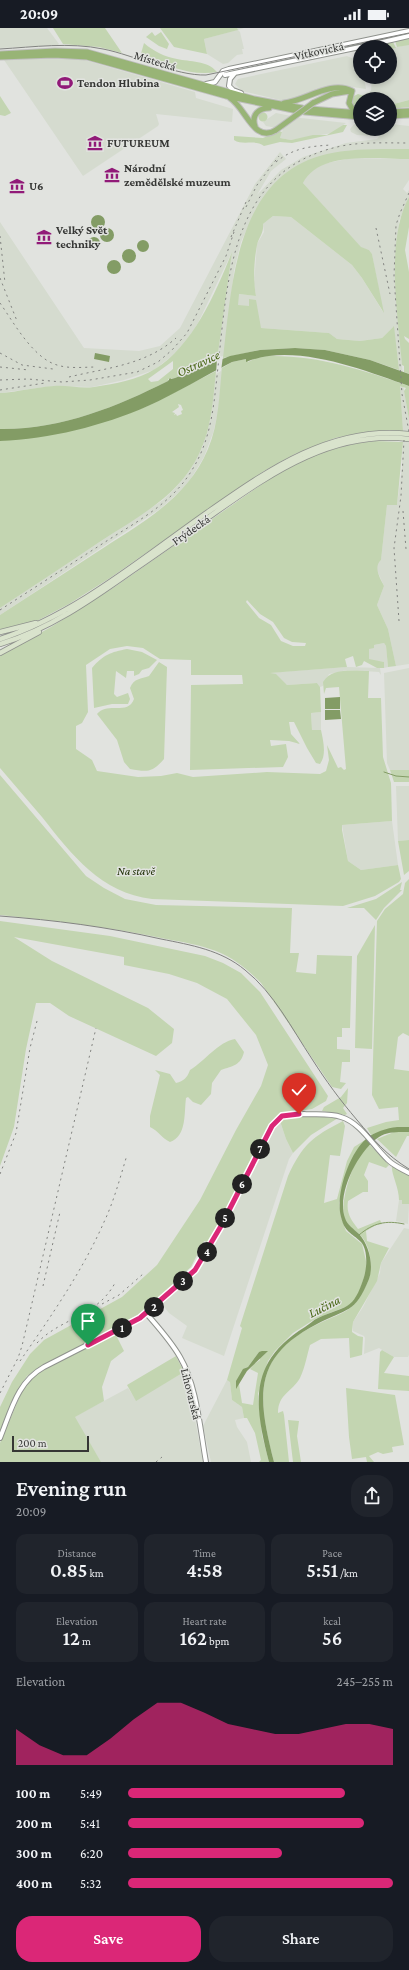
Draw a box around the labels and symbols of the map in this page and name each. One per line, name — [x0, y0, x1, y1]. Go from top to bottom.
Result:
street label: Vítkovická — [293, 39, 345, 63]
street label: Místecká — [132, 48, 178, 74]
sports icon: Tendon Hlubina — [56, 74, 74, 92]
place label: Tendon Hlubina — [77, 76, 160, 90]
museum icon: FUTUREUM — [86, 134, 104, 152]
place label: FUTUREUM — [107, 136, 170, 150]
place label: Národní zemědělské muzeum — [124, 161, 231, 189]
museum icon: Národní zemědělské muzeum — [103, 166, 121, 184]
museum icon: U6 — [8, 177, 26, 195]
place label: U6 — [29, 179, 44, 193]
place label: Velký Svět techniky — [55, 223, 108, 251]
museum icon: Velký Svět techniky — [35, 228, 53, 246]
water label: Ostravice — [174, 347, 222, 380]
street label: Frýdecká — [169, 512, 213, 548]
park label: Na stavě — [117, 864, 156, 878]
pin — [282, 1073, 316, 1114]
pin: 7 — [250, 1139, 270, 1159]
pin: 6 — [232, 1174, 252, 1194]
pin: 5 — [215, 1208, 235, 1228]
pin: 4 — [197, 1242, 217, 1262]
pin: 3 — [173, 1271, 193, 1291]
water label: Lučina — [306, 1292, 343, 1321]
pin: 2 — [144, 1297, 164, 1317]
pin — [71, 1304, 105, 1345]
pin: 1 — [112, 1318, 132, 1338]
street label: Lihovarská — [178, 1367, 204, 1422]
scale bar — [12, 1434, 89, 1453]

